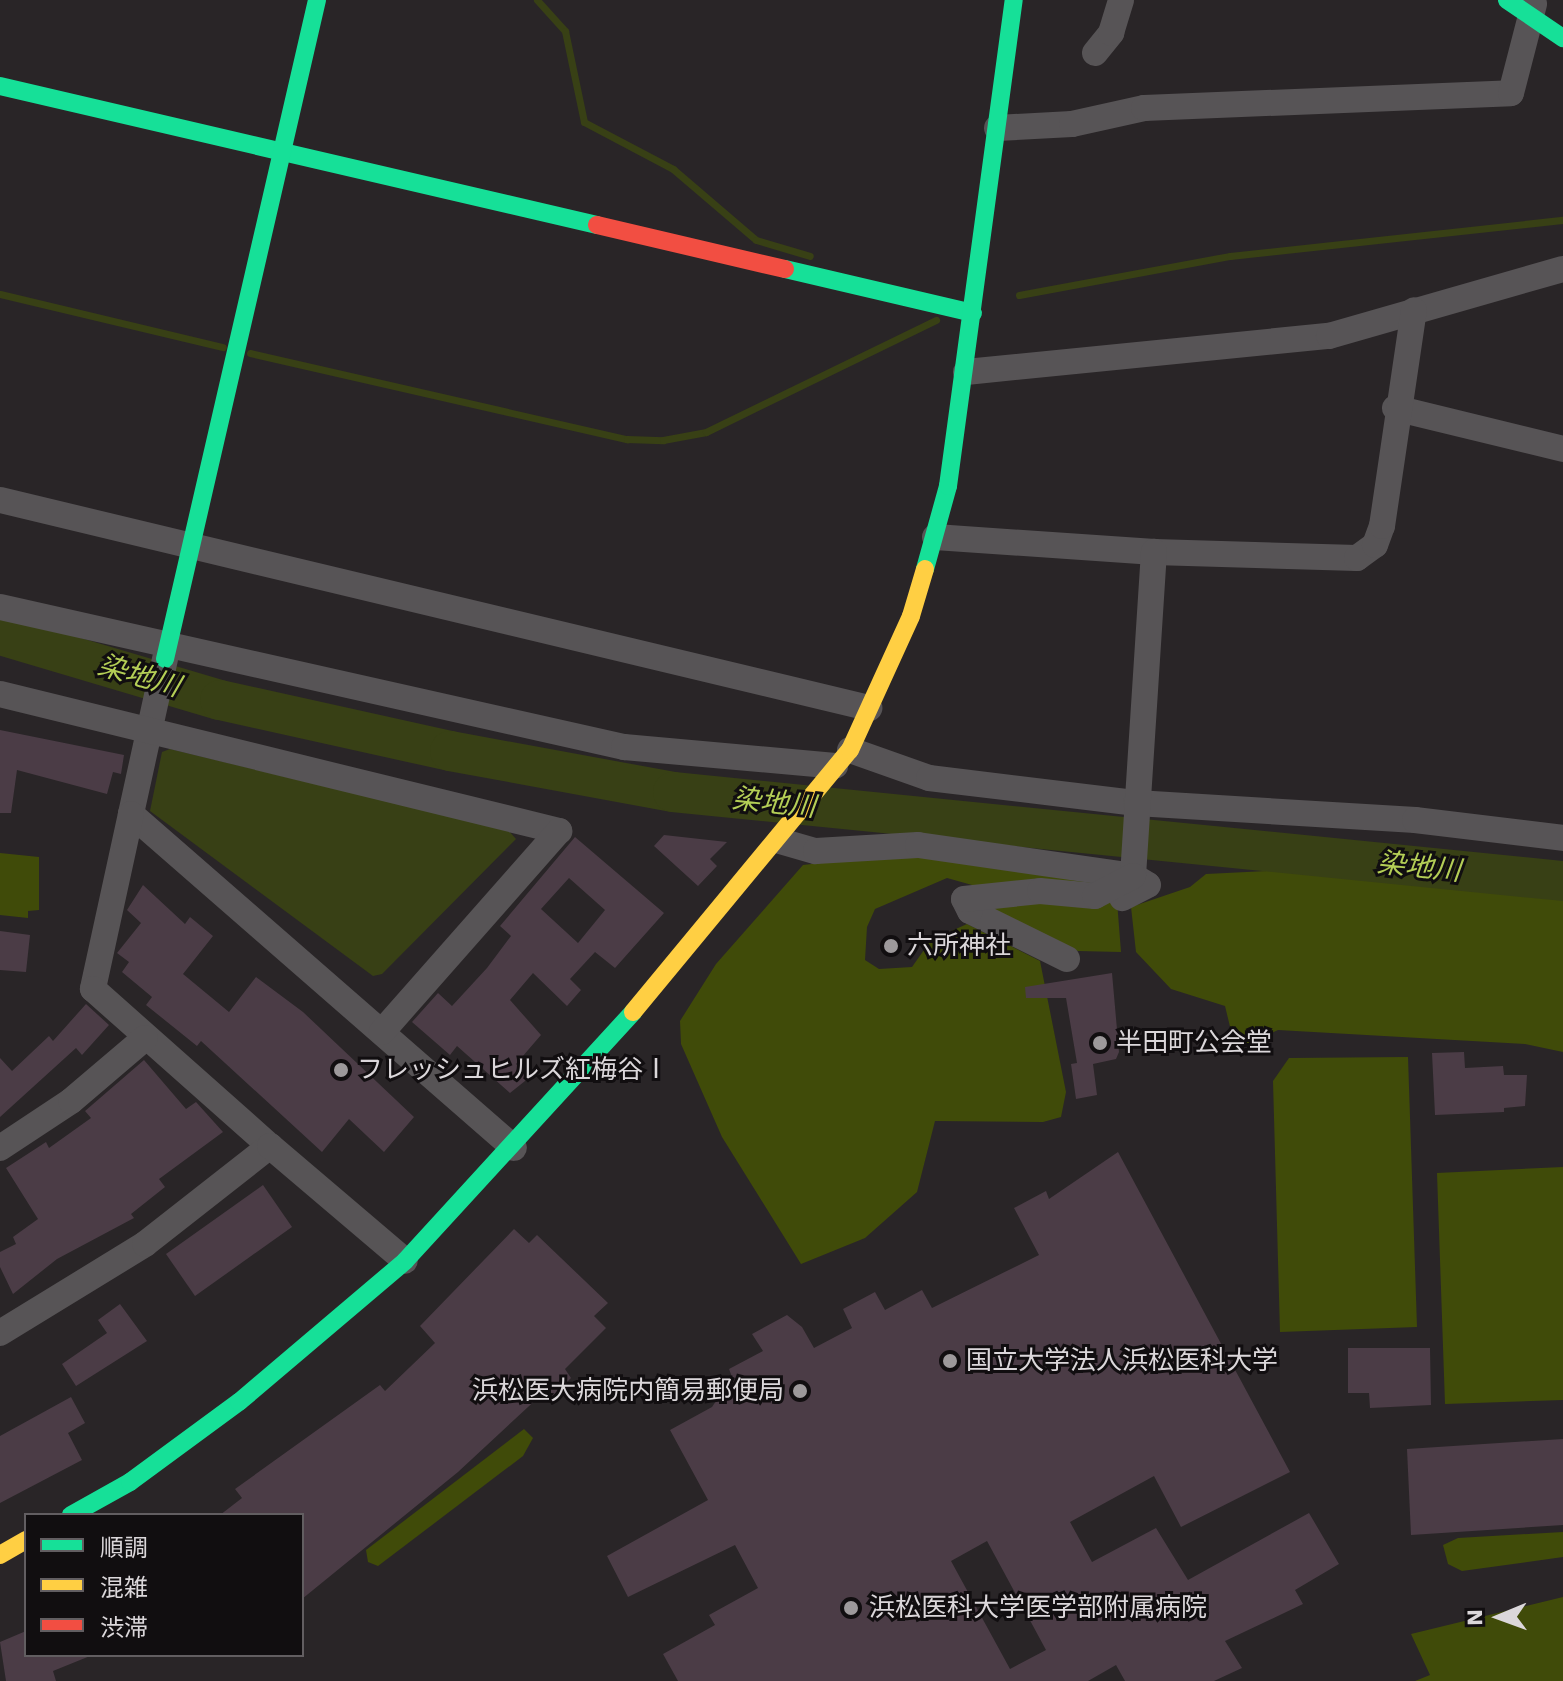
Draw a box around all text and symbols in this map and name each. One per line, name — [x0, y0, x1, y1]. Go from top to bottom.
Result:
water label: 染地川 — [94, 648, 184, 704]
water label: 染地川 — [730, 782, 818, 824]
water label: 染地川 — [1375, 846, 1463, 888]
place label: 六所神社 — [907, 930, 1011, 962]
marker: 六所神社 — [882, 937, 900, 955]
place label: 半田町公会堂 — [1116, 1027, 1272, 1059]
marker: 半田町公会堂 — [1091, 1034, 1109, 1052]
place label: フレッシュヒルズ紅梅谷Ⅰ — [357, 1054, 669, 1086]
marker: フレッシュヒルズ紅梅谷Ⅰ — [332, 1061, 350, 1079]
place label: 国立大学法人浜松医科大学 — [966, 1345, 1278, 1377]
marker: 国立大学法人浜松医科大学 — [941, 1352, 959, 1370]
place label: 浜松医大病院内簡易郵便局 — [472, 1375, 784, 1407]
marker: 浜松医大病院内簡易郵便局 — [791, 1382, 809, 1400]
legend — [24, 1513, 304, 1657]
text: 順調 — [100, 1534, 148, 1562]
text: 混雑 — [100, 1574, 148, 1602]
north arrow — [1459, 1577, 1539, 1657]
place label: 浜松医科大学医学部附属病院 — [869, 1592, 1207, 1624]
marker: 浜松医科大学医学部附属病院 — [840, 1597, 862, 1619]
text: N — [1462, 1609, 1487, 1626]
text: 渋滞 — [100, 1614, 148, 1642]

